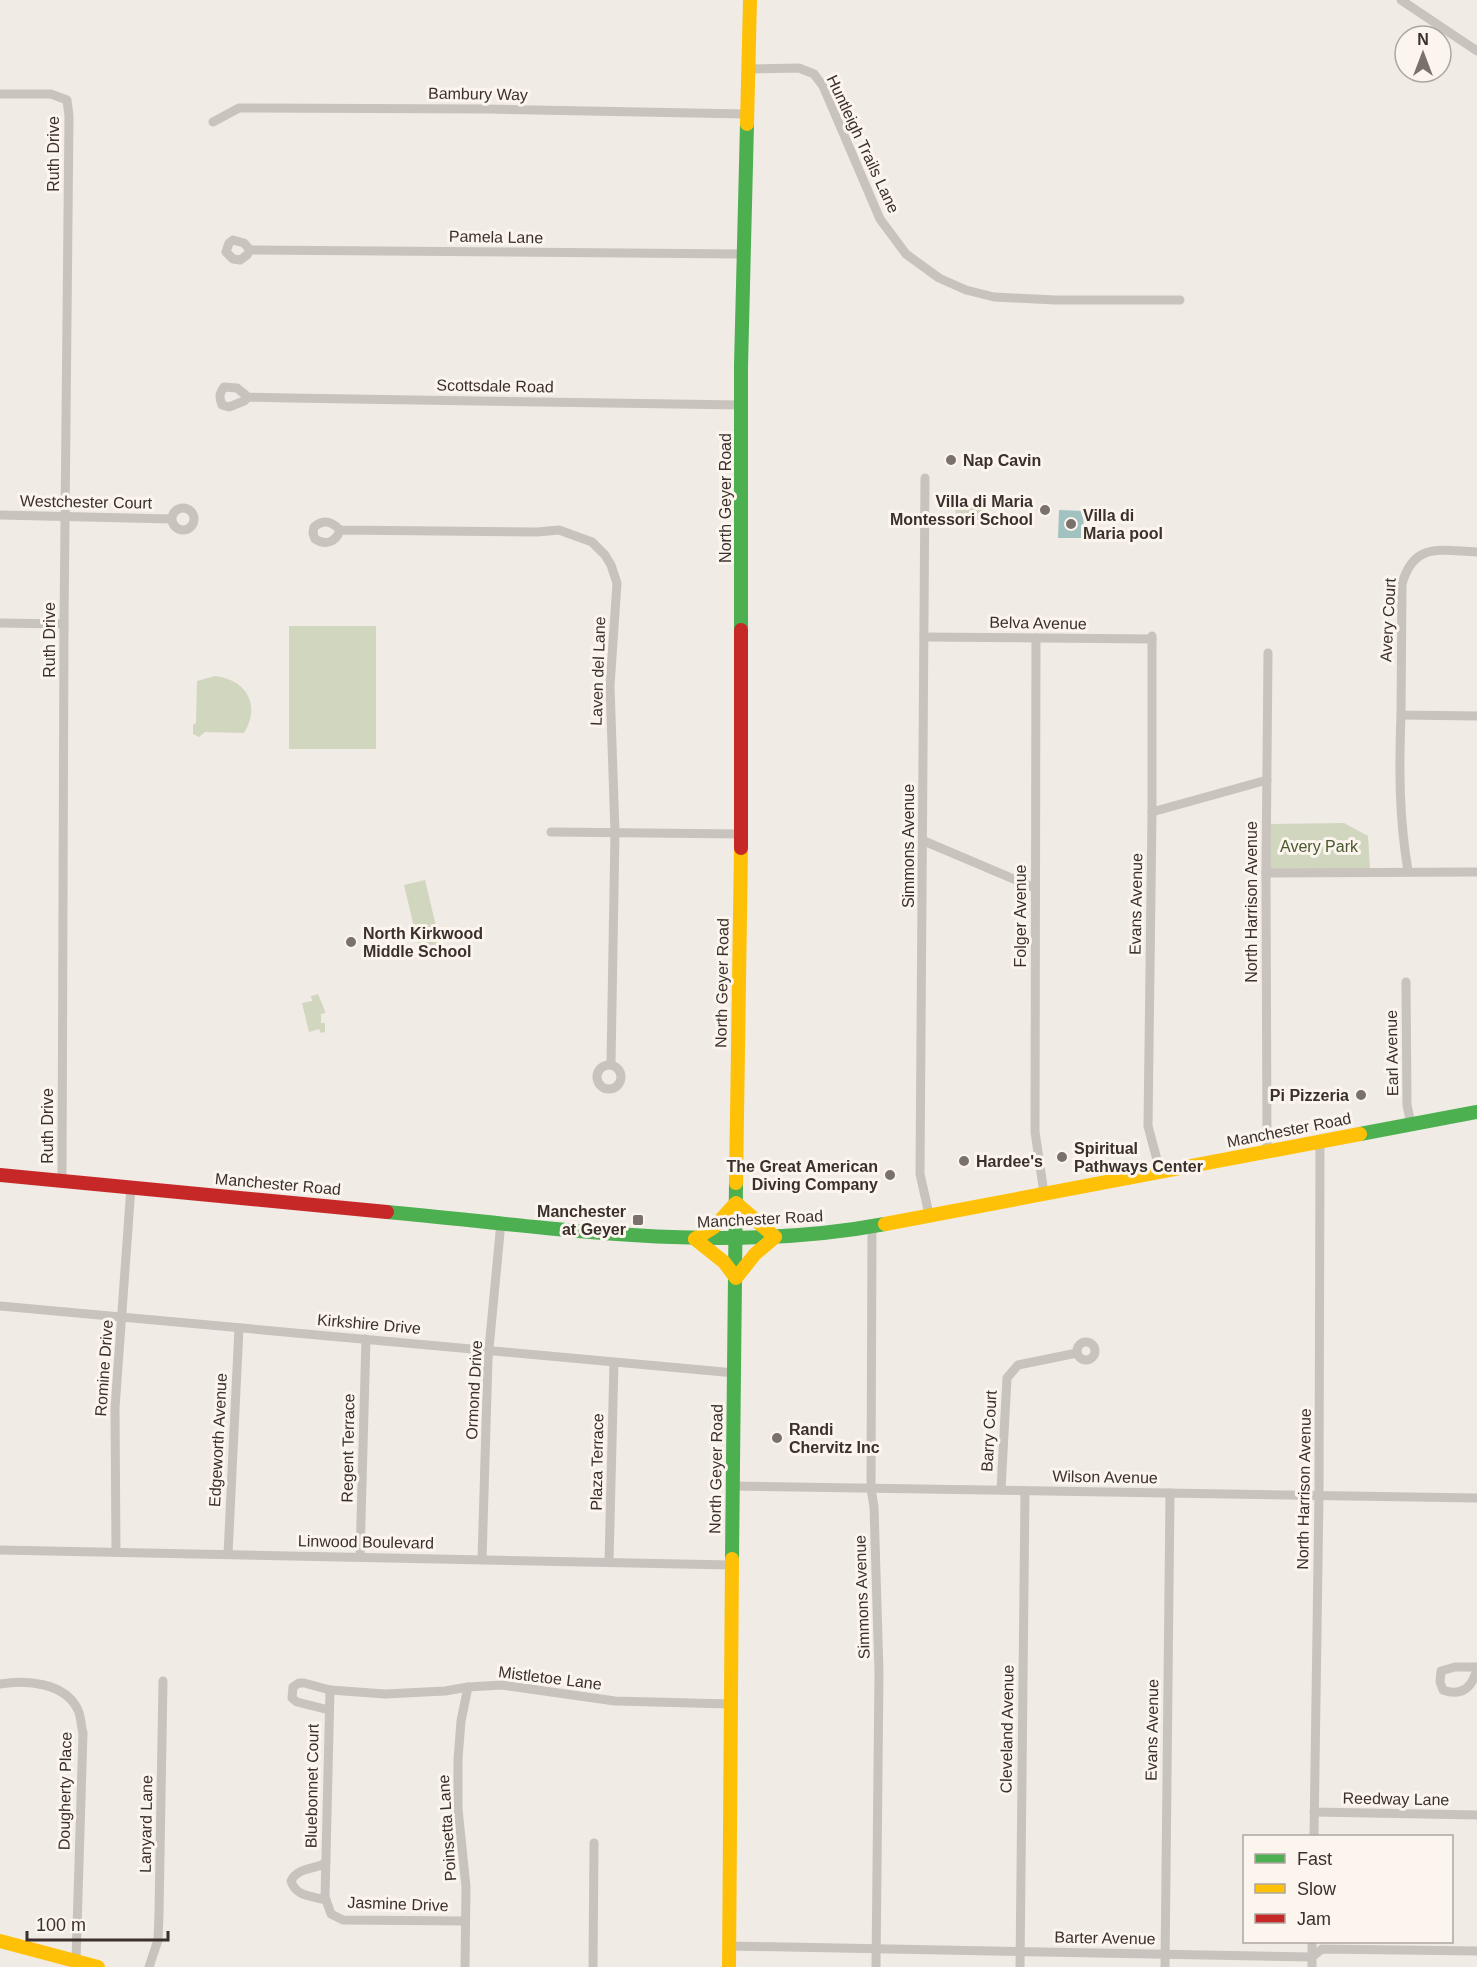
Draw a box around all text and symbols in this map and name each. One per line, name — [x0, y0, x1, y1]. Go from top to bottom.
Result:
north arrow — [1393, 24, 1453, 84]
text: N — [1417, 31, 1429, 48]
street label: Huntleigh Trails Lane — [824, 72, 903, 216]
street label: Bambury Way — [428, 85, 528, 103]
street label: Ruth Drive — [45, 116, 62, 192]
street label: Pamela Lane — [449, 228, 543, 246]
street label: Scottsdale Road — [436, 376, 554, 396]
street label: North Geyer Road — [717, 433, 734, 563]
place label: Nap Cavin — [963, 452, 1041, 469]
marker: Nap Cavin — [944, 453, 958, 467]
street label: Westchester Court — [20, 492, 153, 512]
place label: Villa di Maria Montessori School — [890, 493, 1033, 528]
marker: Villa di Maria Montessori School — [1038, 503, 1052, 517]
place label: Villa di Maria pool — [1083, 507, 1163, 542]
marker: Villa di Maria pool — [1064, 517, 1078, 531]
street label: Avery Court — [1377, 577, 1399, 662]
street label: Ruth Drive — [41, 602, 58, 678]
street label: Belva Avenue — [989, 614, 1087, 632]
street label: Laven del Lane — [588, 616, 608, 726]
street label: Simmons Avenue — [900, 784, 917, 908]
street label: North Harrison Avenue — [1243, 821, 1260, 983]
park label: Avery Park — [1280, 838, 1359, 855]
street label: Evans Avenue — [1127, 853, 1145, 955]
street label: Folger Avenue — [1012, 864, 1029, 967]
street label: North Geyer Road — [712, 918, 732, 1048]
place label: North Kirkwood Middle School — [363, 925, 483, 960]
marker: North Kirkwood Middle School — [344, 935, 358, 949]
street label: Earl Avenue — [1383, 1010, 1401, 1096]
place label: Pi Pizzeria — [1270, 1087, 1349, 1104]
street label: Ruth Drive — [39, 1088, 56, 1164]
marker: Pi Pizzeria — [1354, 1088, 1368, 1102]
street label: Manchester Road — [1225, 1110, 1353, 1150]
place label: Spiritual Pathways Center — [1074, 1140, 1203, 1175]
marker: Spiritual Pathways Center — [1055, 1150, 1069, 1164]
place label: Hardee's — [976, 1153, 1043, 1170]
marker: Hardee's — [957, 1154, 971, 1168]
place label: The Great American Diving Company — [727, 1158, 878, 1193]
marker: The Great American Diving Company — [883, 1168, 897, 1182]
street label: Manchester Road — [214, 1170, 342, 1198]
place label: Manchester at Geyer — [537, 1203, 626, 1238]
street label: Manchester Road — [696, 1207, 824, 1231]
marker: Manchester at Geyer — [631, 1213, 645, 1227]
street label: Kirkshire Drive — [316, 1311, 422, 1337]
street label: Romine Drive — [92, 1319, 116, 1417]
street label: Ormond Drive — [463, 1340, 485, 1440]
street label: Edgeworth Avenue — [206, 1373, 230, 1507]
street label: Barry Court — [978, 1389, 1000, 1472]
street label: Regent Terrace — [339, 1393, 357, 1503]
street label: North Geyer Road — [706, 1404, 726, 1534]
street label: North Harrison Avenue — [1294, 1408, 1314, 1570]
street label: Plaza Terrace — [588, 1413, 606, 1511]
place label: Randi Chervitz Inc — [789, 1421, 880, 1456]
marker: Randi Chervitz Inc — [770, 1431, 784, 1445]
street label: Wilson Avenue — [1052, 1468, 1158, 1486]
street label: Linwood Boulevard — [298, 1532, 434, 1552]
street label: Simmons Avenue — [851, 1535, 873, 1659]
street label: Mistletoe Lane — [497, 1663, 603, 1693]
street label: Cleveland Avenue — [997, 1664, 1017, 1793]
street label: Evans Avenue — [1143, 1679, 1161, 1781]
street label: Bluebonnet Court — [302, 1723, 322, 1848]
street label: Dougherty Place — [55, 1732, 75, 1850]
street label: Poinsetta Lane — [435, 1774, 459, 1882]
street label: Lanyard Lane — [137, 1775, 155, 1873]
street label: Reedway Lane — [1342, 1790, 1450, 1808]
legend — [1243, 1835, 1453, 1943]
text: Fast — [1297, 1849, 1332, 1869]
text: Slow — [1297, 1879, 1337, 1899]
street label: Jasmine Drive — [347, 1894, 449, 1914]
scale bar — [27, 1904, 168, 1942]
text: Jam — [1297, 1909, 1331, 1929]
text: 100 m — [36, 1915, 86, 1935]
street label: Barter Avenue — [1054, 1929, 1156, 1947]

